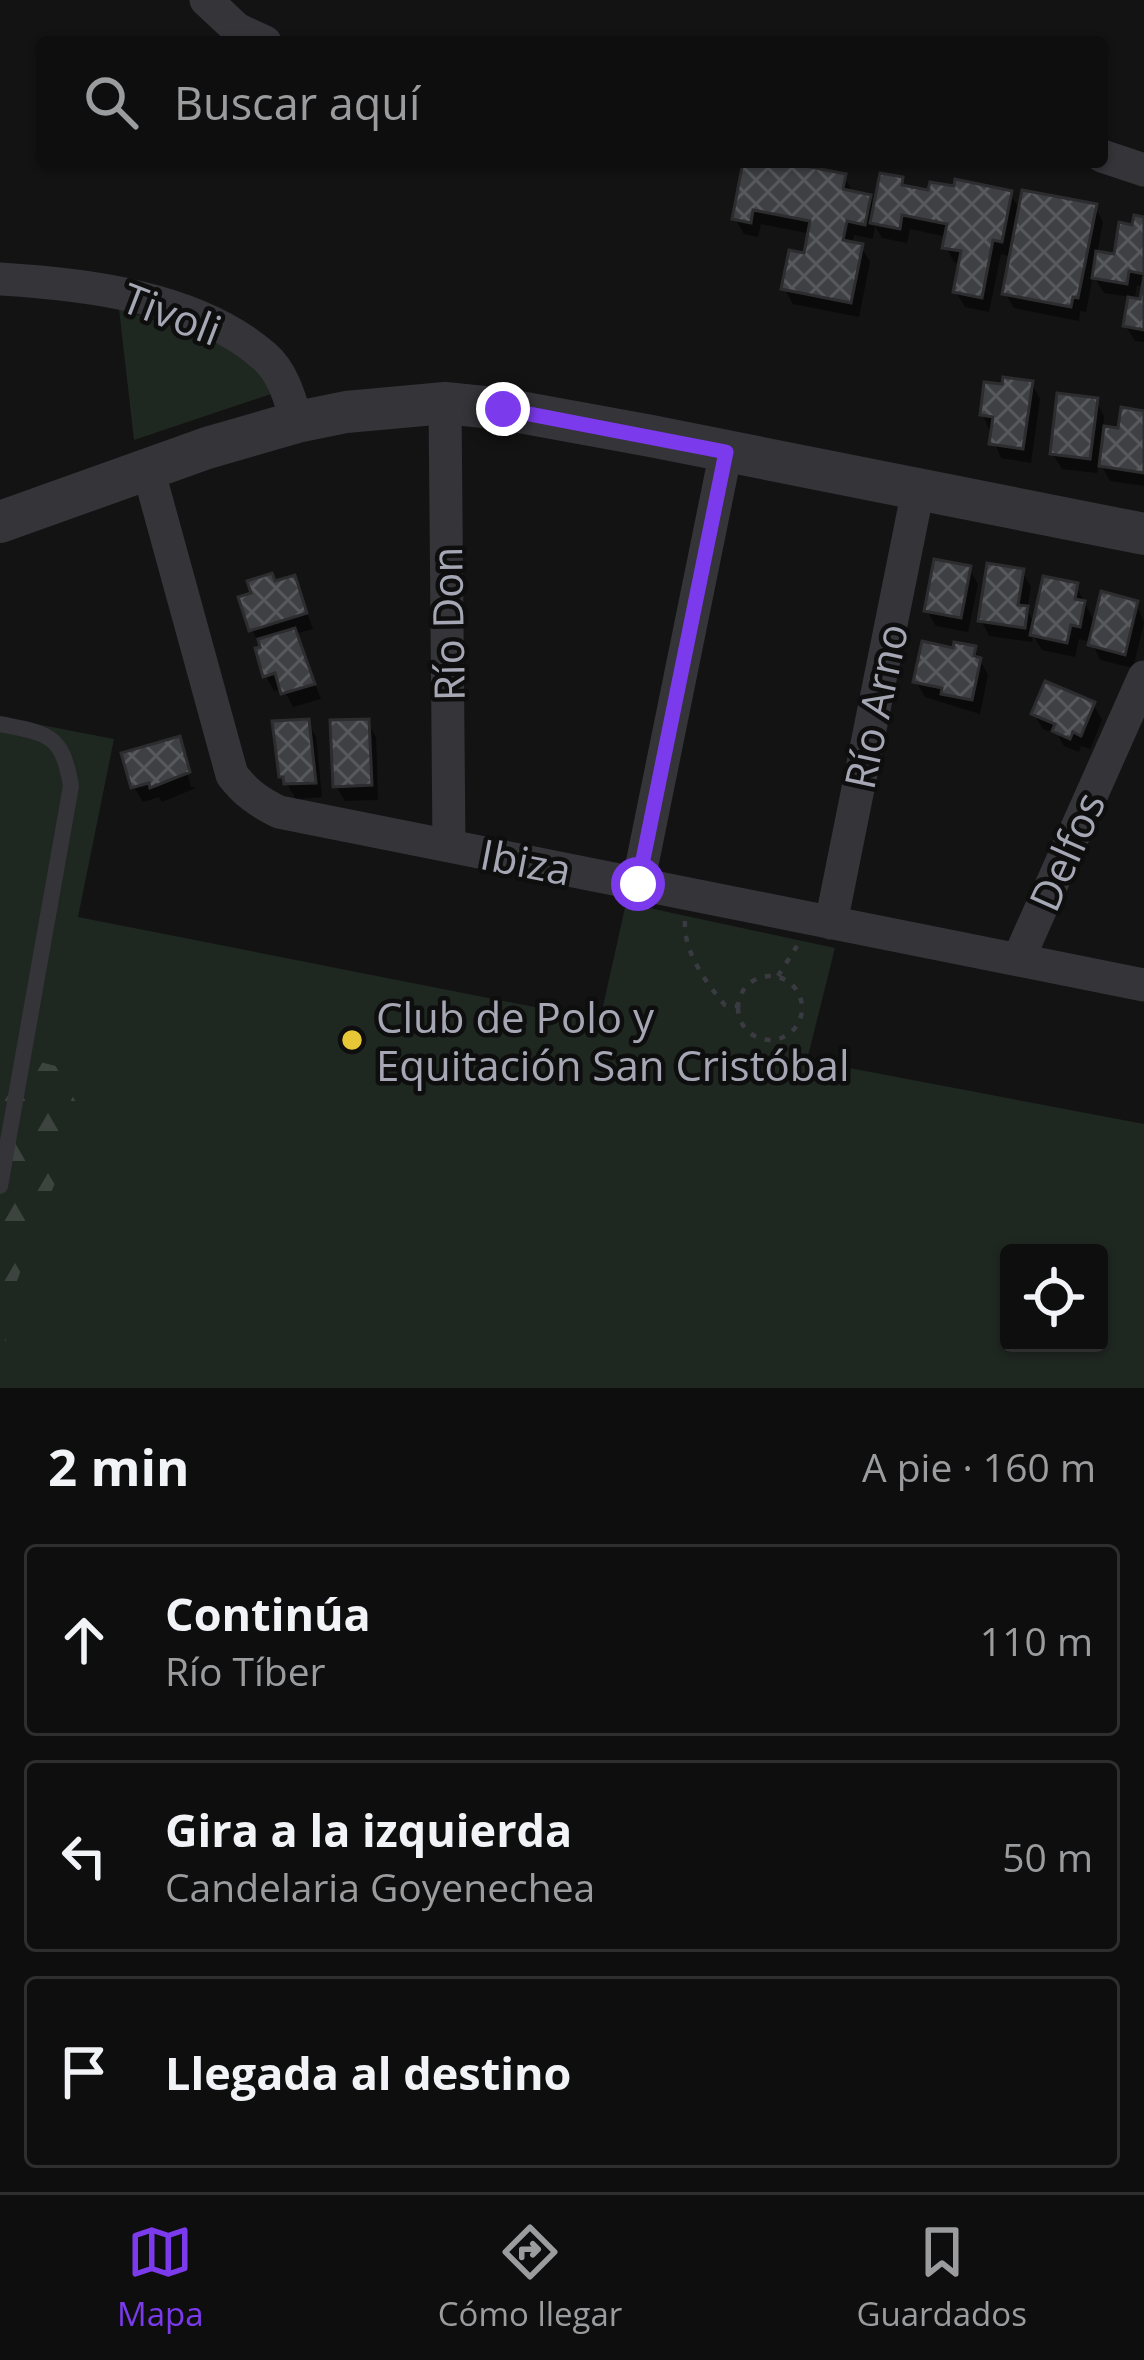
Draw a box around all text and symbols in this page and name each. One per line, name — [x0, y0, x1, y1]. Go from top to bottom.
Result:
search box — [36, 36, 1108, 168]
icon: search — [78, 69, 144, 135]
text: Buscar aquí — [174, 72, 420, 133]
street label: Tivoli — [115, 268, 229, 358]
route end — [476, 382, 530, 436]
street label: Río Don — [417, 546, 477, 702]
street label: Río Arno — [830, 618, 920, 794]
street label: Delfos — [1015, 783, 1117, 919]
street label: Ibiza — [476, 824, 576, 898]
route start — [611, 857, 665, 911]
place label: Club de Polo y Equitación San Cristóbal — [376, 988, 850, 1093]
marker: Club de Polo y Equitación San Cristóbal — [339, 1027, 365, 1053]
map controls — [1000, 1244, 1108, 1352]
button: locate — [1000, 1244, 1108, 1352]
text: 2 min — [48, 1431, 190, 1501]
text: A pie · 160 m — [862, 1440, 1096, 1493]
text: Continúa — [165, 1583, 371, 1644]
icon: ahead — [51, 1607, 117, 1673]
text: 110 m — [980, 1614, 1093, 1667]
text: Río Tíber — [165, 1644, 326, 1697]
text: Gira a la izquierda — [165, 1799, 572, 1860]
icon: left — [51, 1823, 117, 1889]
text: 50 m — [1002, 1830, 1093, 1883]
text: Candelaria Goyenechea — [165, 1860, 595, 1913]
icon: arrive — [51, 2039, 117, 2105]
text: Llegada al destino — [165, 2042, 571, 2103]
tab: Mapa — [117, 2219, 204, 2336]
tab: Cómo llegar — [438, 2219, 622, 2336]
tab: Guardados — [857, 2219, 1027, 2336]

